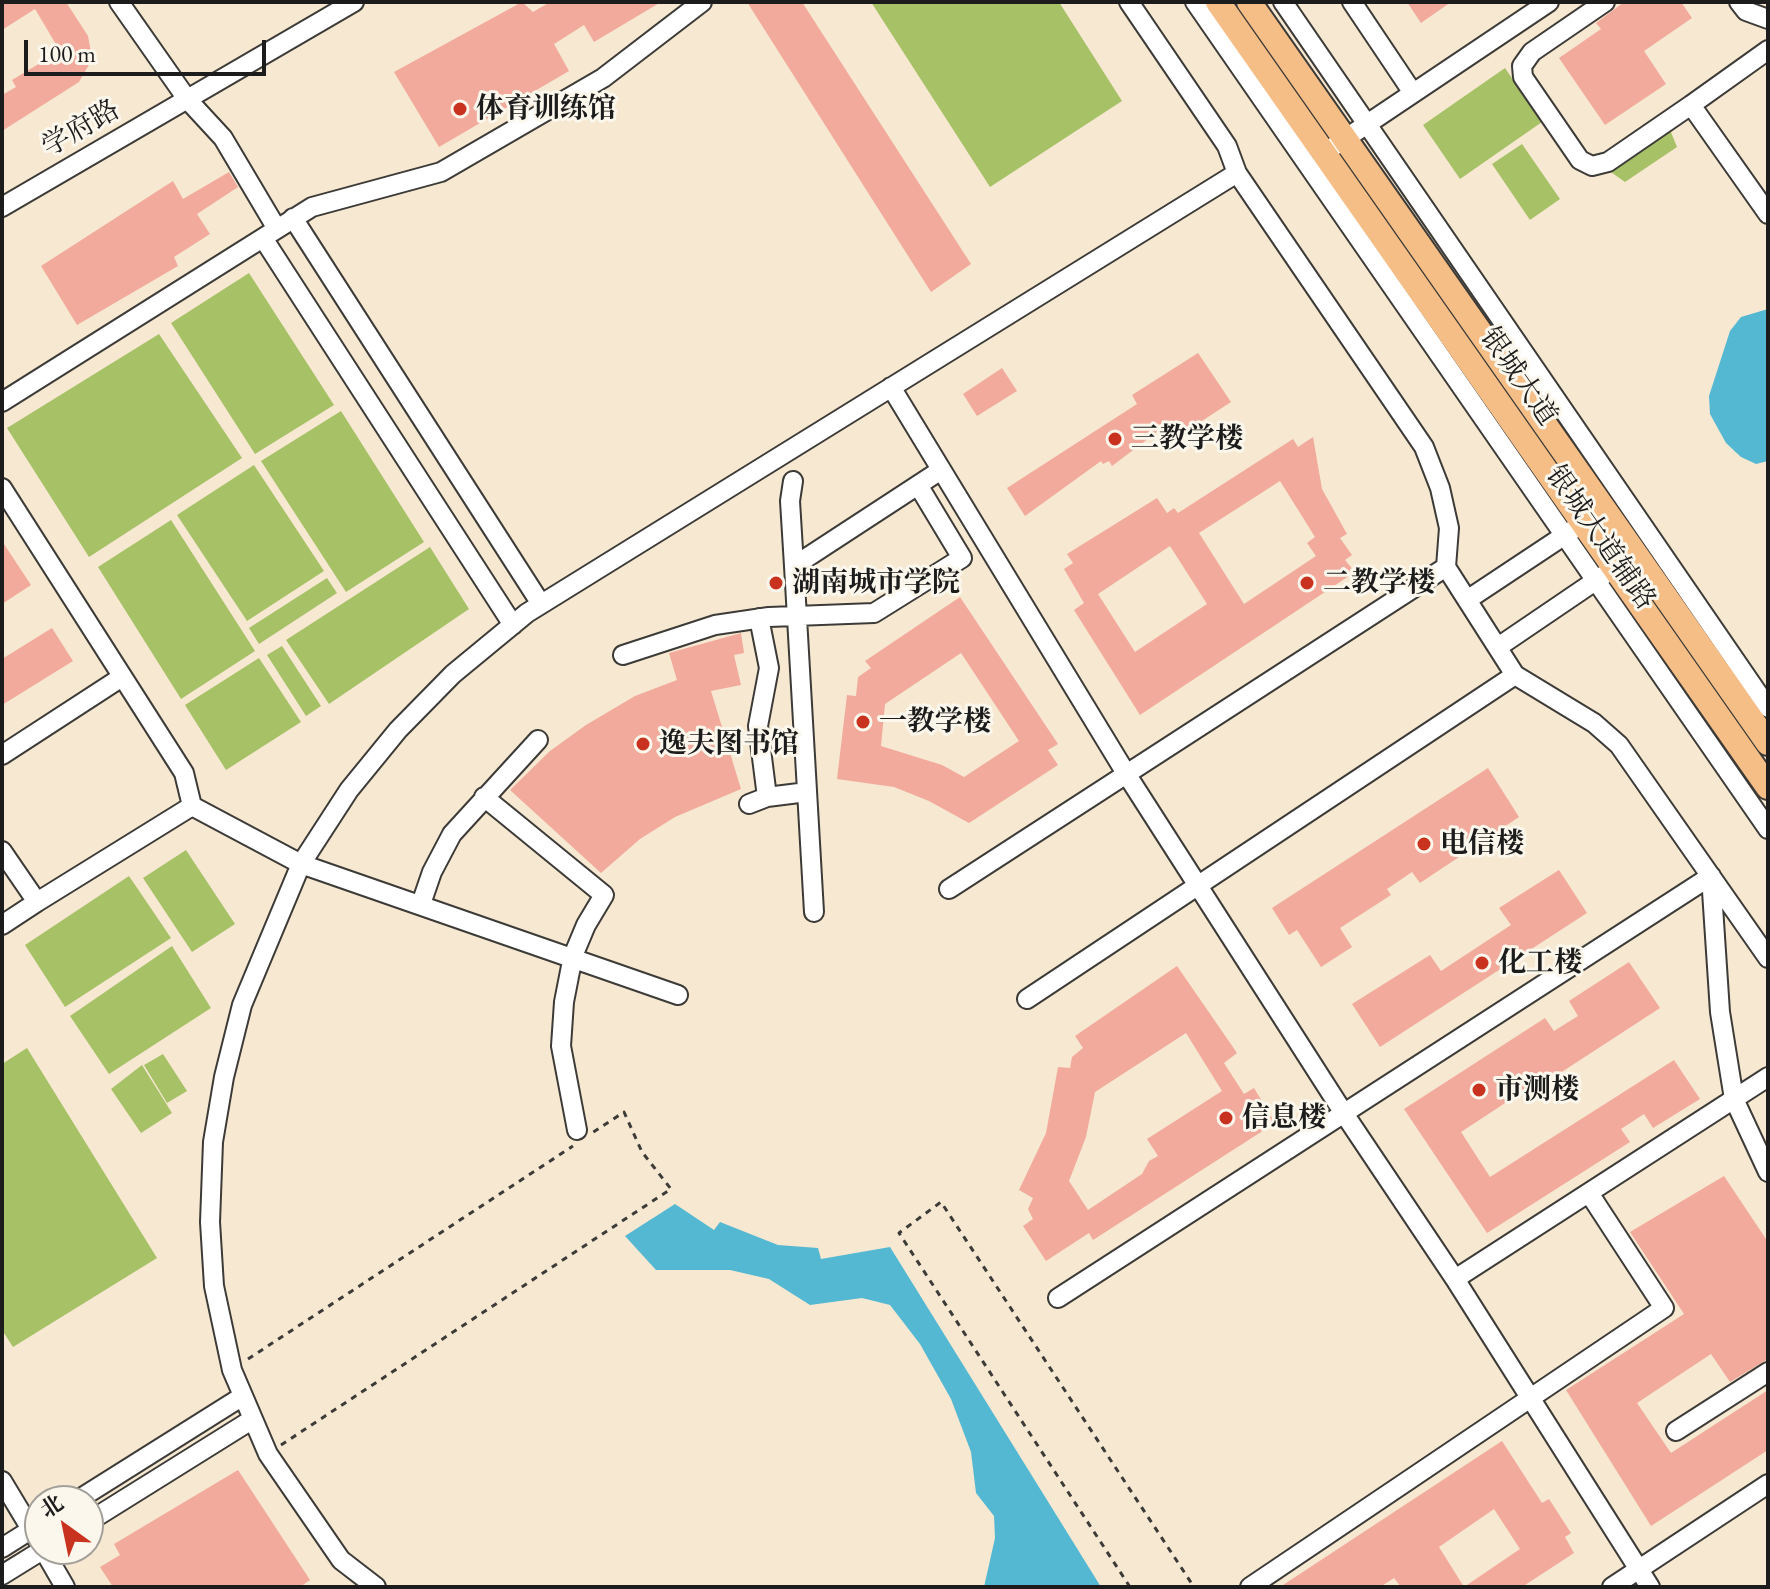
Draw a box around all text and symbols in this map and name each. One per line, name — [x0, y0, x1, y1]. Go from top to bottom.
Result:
scale bar — [28, 24, 270, 74]
text: 100 m — [38, 38, 96, 69]
place label: 体育训练馆 — [476, 92, 616, 126]
street label: 学府路 — [36, 93, 126, 165]
marker: 体育训练馆 — [451, 100, 469, 118]
street label: 银城大道 — [1472, 321, 1564, 433]
place label: 三教学楼 — [1131, 422, 1243, 456]
marker: 三教学楼 — [1106, 430, 1124, 448]
street label: 银城大道辅路 — [1538, 460, 1662, 616]
place label: 湖南城市学院 — [792, 566, 960, 600]
place label: 二教学楼 — [1323, 566, 1435, 600]
marker: 湖南城市学院 — [767, 574, 785, 592]
marker: 二教学楼 — [1298, 574, 1316, 592]
place label: 一教学楼 — [879, 705, 991, 739]
marker: 一教学楼 — [854, 713, 872, 731]
place label: 逸夫图书馆 — [659, 727, 799, 761]
marker: 逸夫图书馆 — [634, 735, 652, 753]
place label: 电信楼 — [1440, 827, 1524, 861]
marker: 电信楼 — [1415, 835, 1433, 853]
place label: 化工楼 — [1498, 946, 1582, 980]
marker: 化工楼 — [1473, 954, 1491, 972]
place label: 市测楼 — [1495, 1073, 1579, 1107]
marker: 市测楼 — [1470, 1081, 1488, 1099]
place label: 信息楼 — [1242, 1101, 1326, 1135]
marker: 信息楼 — [1217, 1109, 1235, 1127]
north arrow — [24, 1485, 104, 1565]
text: 北 — [35, 1488, 69, 1524]

